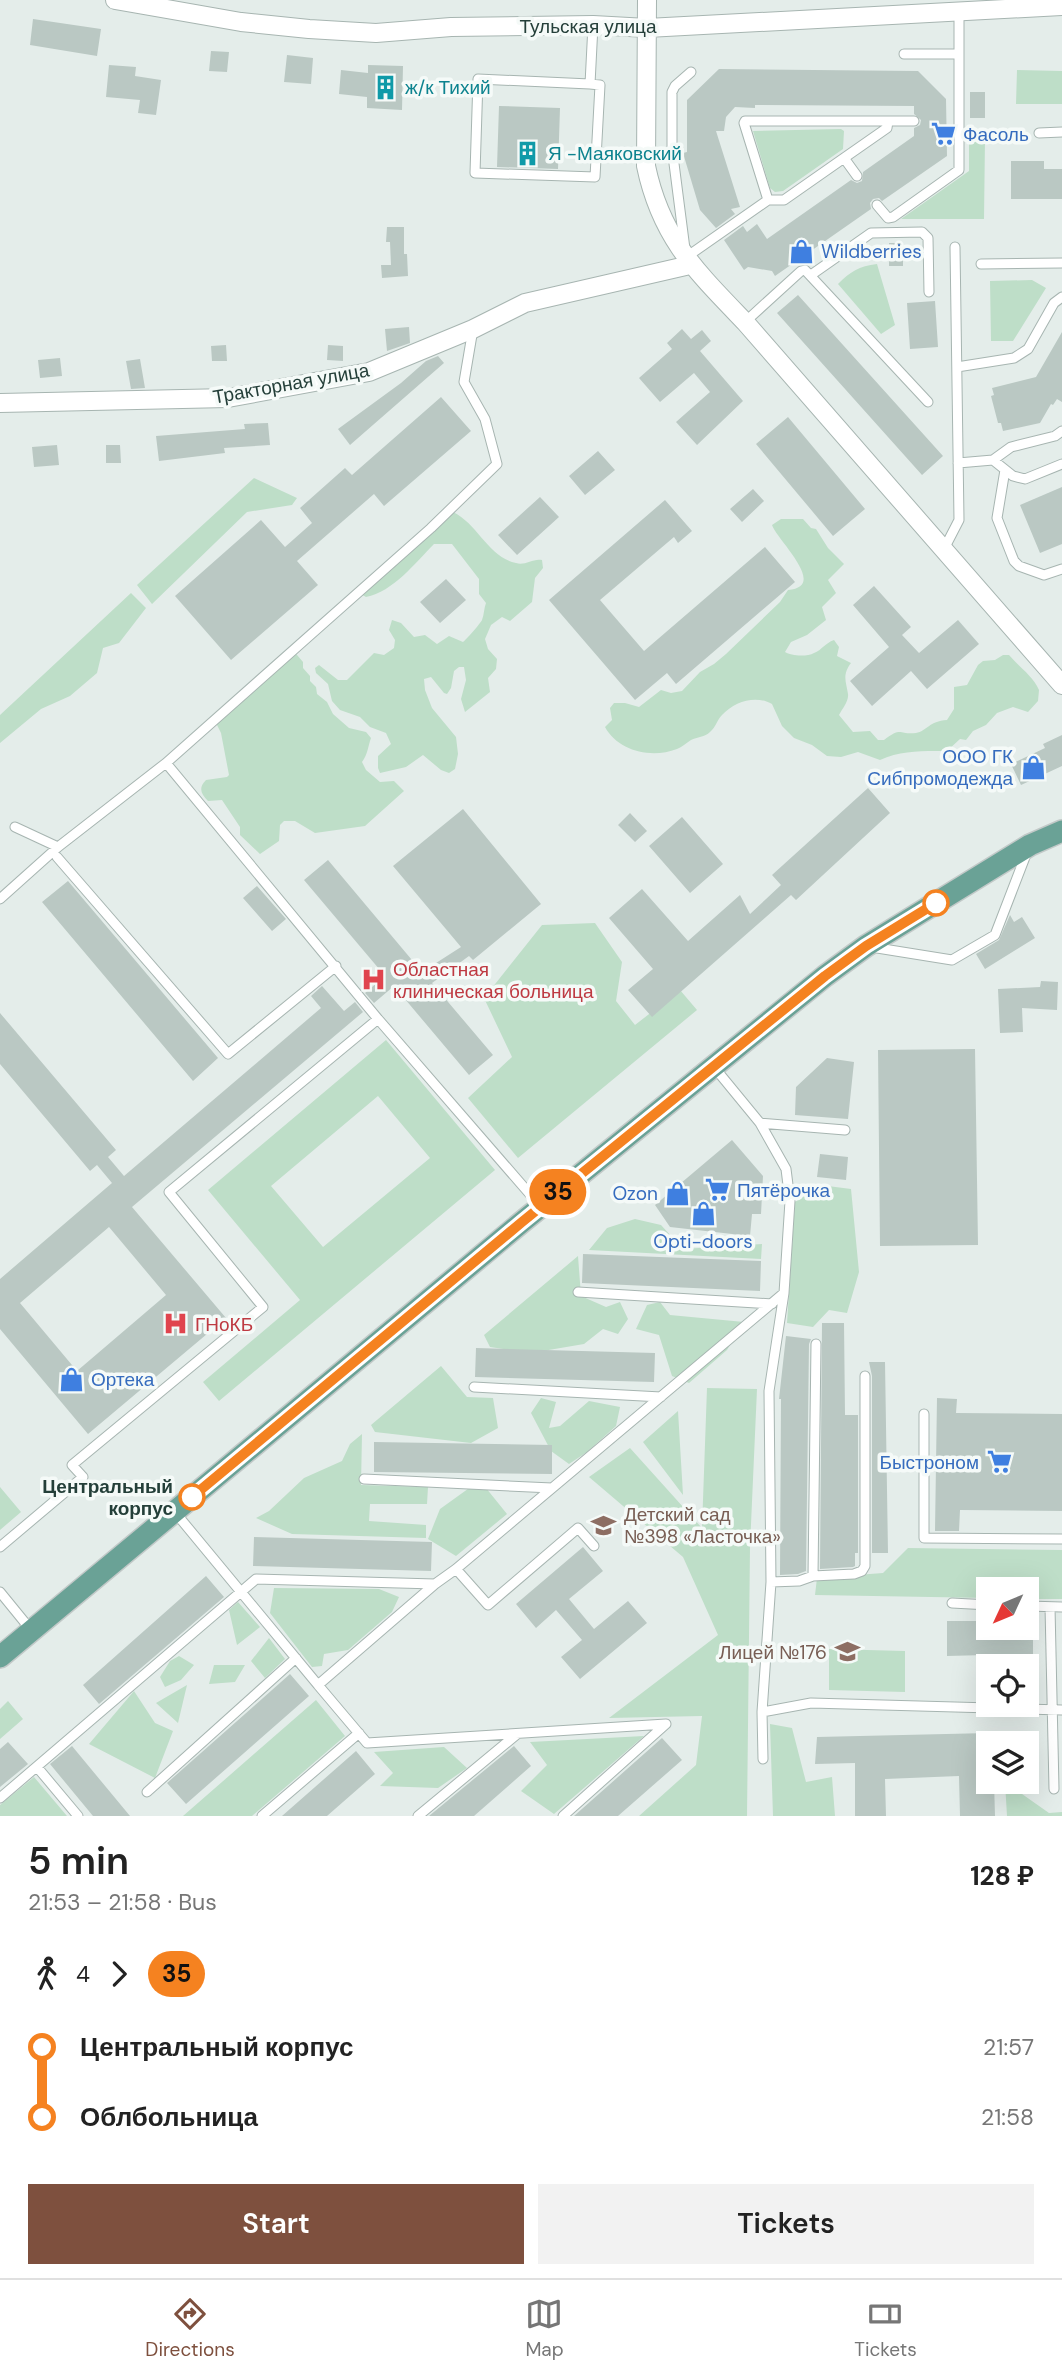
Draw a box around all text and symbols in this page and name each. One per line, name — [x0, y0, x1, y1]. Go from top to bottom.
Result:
street label: Тульская улица — [520, 14, 657, 39]
building icon: ж/к Тихий — [371, 73, 399, 101]
place label: ж/к Тихий — [405, 75, 491, 100]
supermarket icon: Фасоль — [929, 120, 957, 148]
place label: Фасоль — [963, 122, 1029, 147]
building icon: Я -Маяковский — [514, 139, 542, 167]
place label: Я -Маяковский — [548, 141, 682, 166]
shop icon: Wildberries — [787, 237, 815, 265]
place label: Wildberries — [821, 239, 922, 264]
street label: Тракторная улица — [211, 357, 372, 410]
place label: ООО ГК Сибпромодежда — [867, 744, 1013, 791]
shop icon: ООО ГК Сибпромодежда — [1019, 753, 1047, 781]
unlabelled marker — [923, 890, 949, 916]
place label: Областная клиническая больница — [393, 957, 594, 1004]
hospital icon: Областная клиническая больница — [359, 966, 387, 994]
line badge: 35 — [526, 1169, 590, 1215]
text: 35 — [543, 1176, 573, 1207]
supermarket icon: Пятёрочка — [703, 1176, 731, 1204]
place label: Пятёрочка — [737, 1178, 831, 1203]
shop icon: Ozon — [664, 1179, 692, 1207]
place label: Ozon — [612, 1181, 658, 1206]
shop icon: Opti-doors — [689, 1199, 717, 1227]
place label: Opti-doors — [653, 1229, 753, 1254]
hospital icon: ГНоКБ — [161, 1310, 189, 1338]
place label: ГНоКБ — [195, 1312, 253, 1337]
shop icon: Ортека — [57, 1365, 85, 1393]
place label: Ортека — [91, 1367, 155, 1392]
supermarket icon: Быстроном — [985, 1448, 1013, 1476]
place label: Быстроном — [879, 1450, 979, 1475]
place label: Центральный корпус — [42, 1474, 173, 1521]
marker: Центральный корпус — [179, 1484, 205, 1510]
place label: Детский сад №398 «Ласточка» — [624, 1502, 781, 1549]
school or university icon: Детский сад №398 «Ласточка» — [590, 1511, 618, 1539]
north arrow — [976, 1577, 1040, 1640]
map controls — [976, 1577, 1039, 1794]
school or university icon: Лицей №176 — [833, 1638, 861, 1666]
place label: Лицей №176 — [719, 1640, 827, 1665]
button: locate — [976, 1654, 1039, 1717]
button: layers — [976, 1731, 1039, 1794]
text: 5 min — [28, 1836, 129, 1886]
text: 128 ₽ — [970, 1859, 1034, 1893]
text: 21:53 – 21:58 · Bus — [28, 1887, 217, 1917]
icon: walk — [28, 1955, 66, 1993]
icon: forward — [100, 1955, 138, 1993]
text: 35 — [162, 1958, 191, 1989]
text: 4 — [76, 1959, 90, 1989]
text: Центральный корпус — [80, 2030, 353, 2064]
text: 21:57 — [983, 2032, 1034, 2062]
text: Облбольница — [80, 2100, 258, 2134]
text: 21:58 — [981, 2102, 1034, 2132]
button: Start — [28, 2184, 524, 2264]
button: Tickets — [538, 2184, 1034, 2264]
tab: Directions — [145, 2295, 235, 2362]
tab: Map — [525, 2295, 564, 2362]
tab: Tickets — [854, 2295, 917, 2362]

